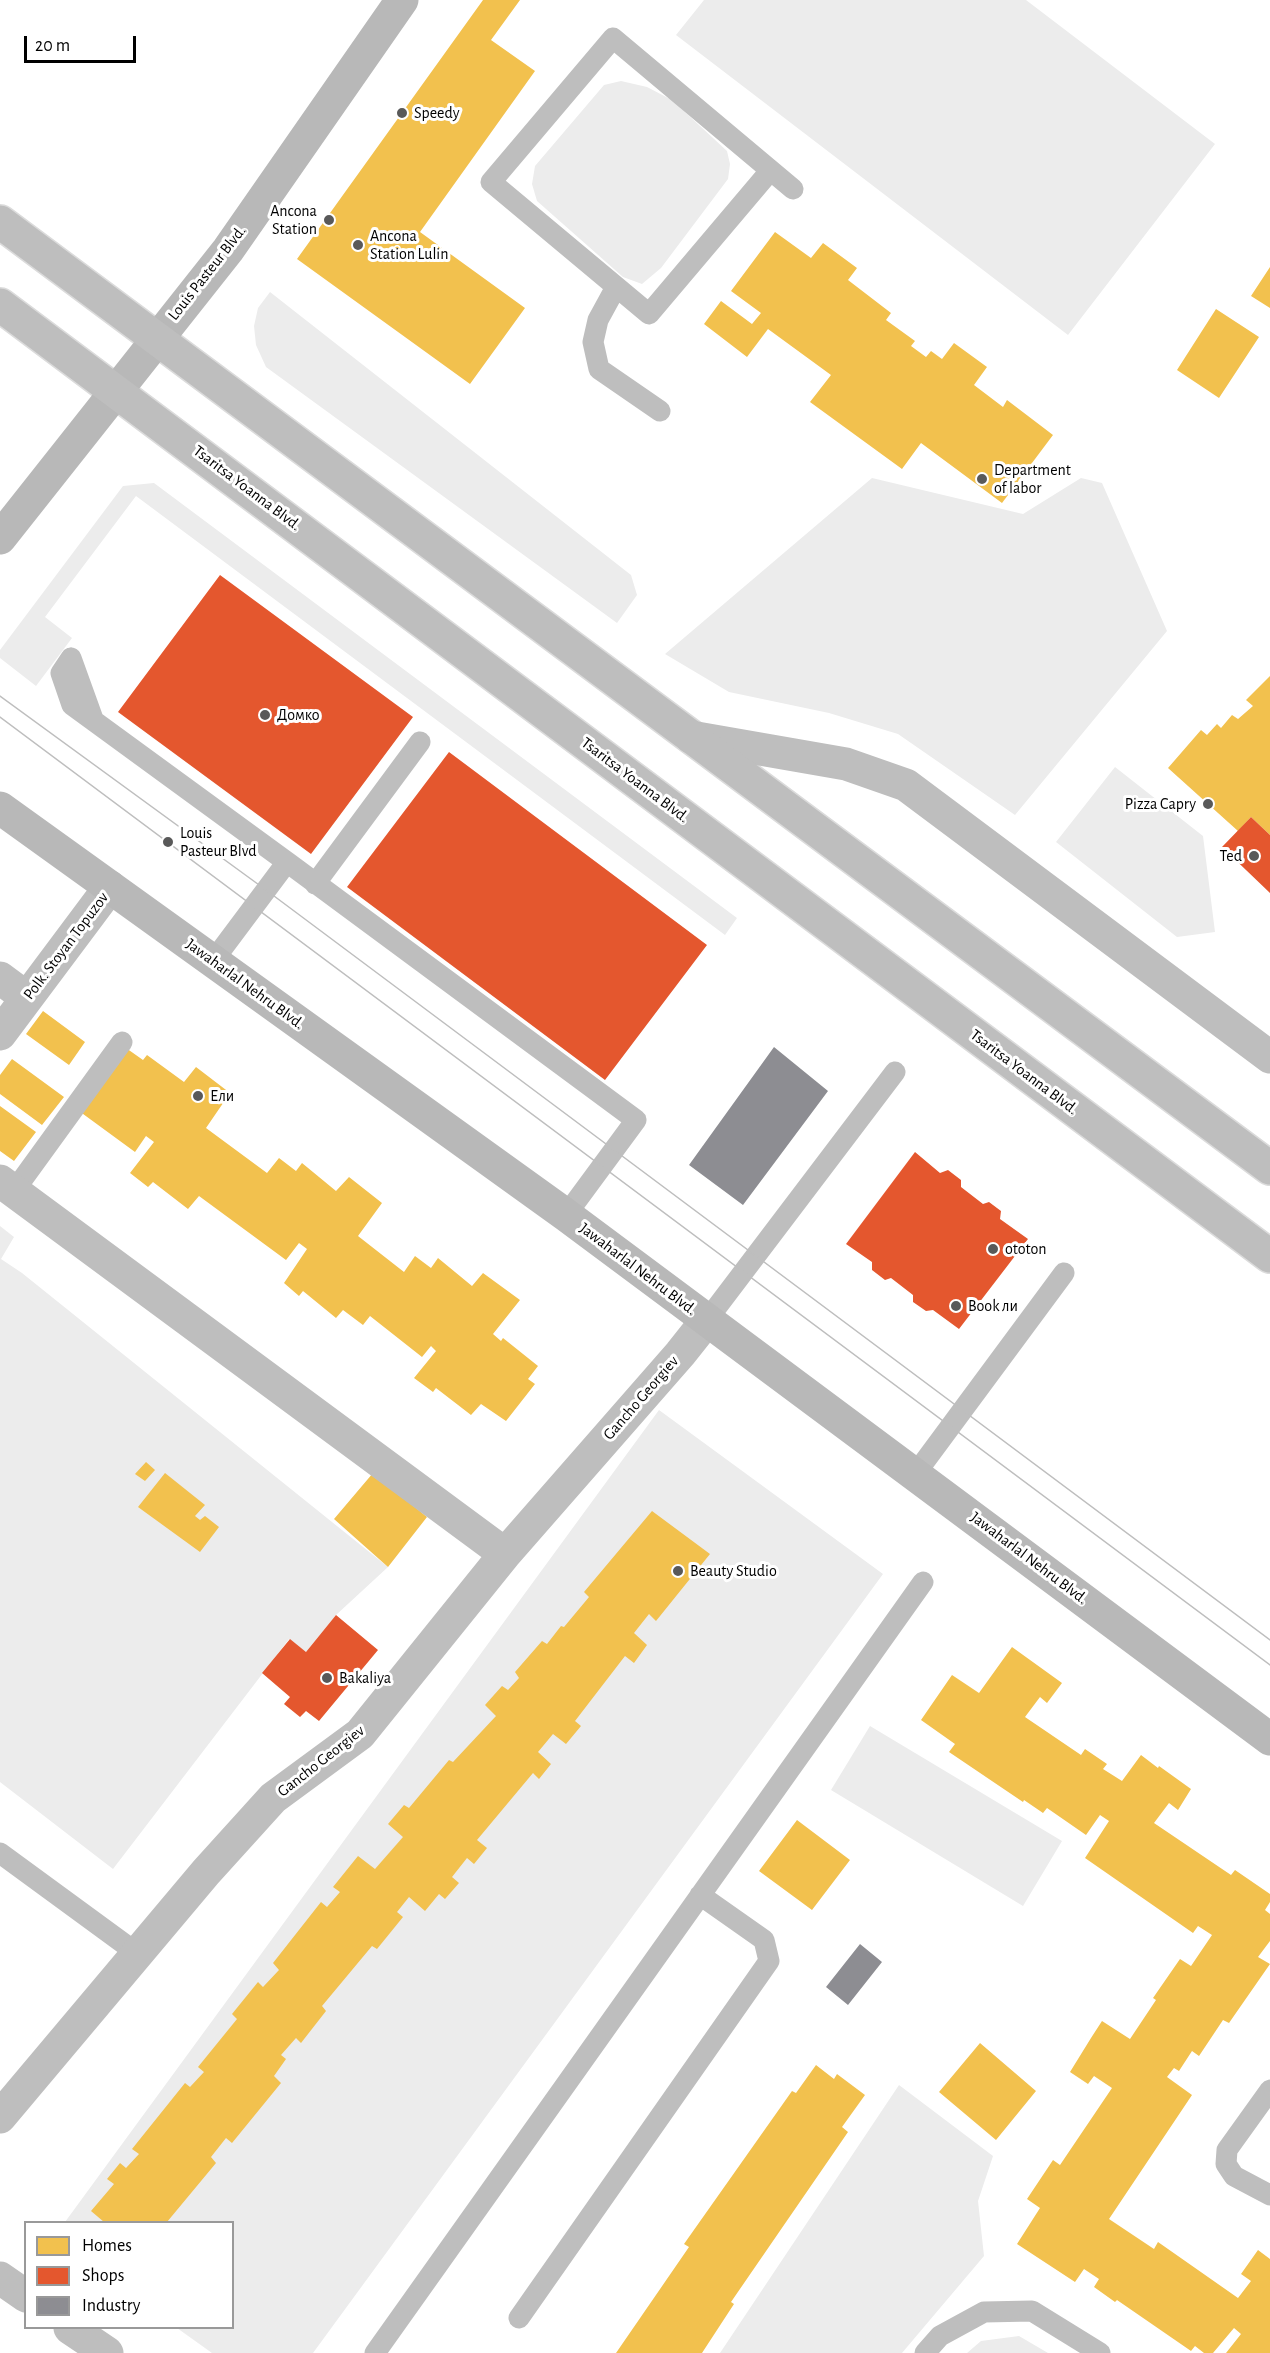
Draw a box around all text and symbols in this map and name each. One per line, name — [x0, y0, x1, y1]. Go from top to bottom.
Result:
scale bar — [27, 24, 140, 62]
text: 20 m — [35, 37, 70, 55]
place label: Speedy — [414, 103, 460, 123]
marker: Speedy — [395, 106, 409, 120]
place label: Ancona Station — [270, 201, 317, 239]
marker: Ancona Station — [322, 213, 336, 227]
street label: Louis Pasteur Blvd. — [164, 222, 250, 324]
place label: Ancona Station Lulin — [370, 226, 448, 264]
marker: Ancona Station Lulin — [351, 238, 365, 252]
street label: Tsaritsa Yoanna Blvd. — [189, 441, 305, 535]
place label: Department of labor — [994, 460, 1071, 498]
marker: Department of labor — [975, 472, 989, 486]
place label: Домко — [277, 705, 319, 725]
marker: Домко — [258, 708, 272, 722]
street label: Tsaritsa Yoanna Blvd. — [577, 733, 693, 827]
place label: Pizza Capry — [1125, 794, 1196, 814]
marker: Pizza Capry — [1201, 797, 1215, 811]
place label: Louis Pasteur Blvd — [180, 823, 257, 861]
marker: Louis Pasteur Blvd — [161, 835, 175, 849]
place label: Ted — [1220, 846, 1242, 866]
marker: Ted — [1247, 849, 1261, 863]
street label: Polk. Stoyan Topuzov — [19, 888, 113, 1004]
street label: Jawaharlal Nehru Blvd. — [182, 935, 308, 1033]
street label: Tsaritsa Yoanna Blvd. — [966, 1025, 1082, 1119]
place label: Ели — [210, 1086, 234, 1106]
marker: Ели — [191, 1089, 205, 1103]
street label: Jawaharlal Nehru Blvd. — [576, 1219, 700, 1319]
place label: ototon — [1005, 1239, 1046, 1259]
marker: ototon — [986, 1242, 1000, 1256]
place label: Book ли — [968, 1296, 1018, 1316]
marker: Book ли — [949, 1299, 963, 1313]
street label: Gancho Georgiev — [599, 1352, 683, 1444]
street label: Jawaharlal Nehru Blvd. — [967, 1508, 1091, 1608]
place label: Beauty Studio — [690, 1561, 777, 1581]
marker: Beauty Studio — [671, 1564, 685, 1578]
place label: Bakaliya — [339, 1668, 391, 1688]
marker: Bakaliya — [320, 1671, 334, 1685]
street label: Gancho Georgiev — [274, 1721, 368, 1801]
legend — [24, 2221, 234, 2329]
text: Homes — [82, 2237, 132, 2255]
text: Shops — [82, 2267, 124, 2285]
text: Industry — [82, 2297, 141, 2315]

